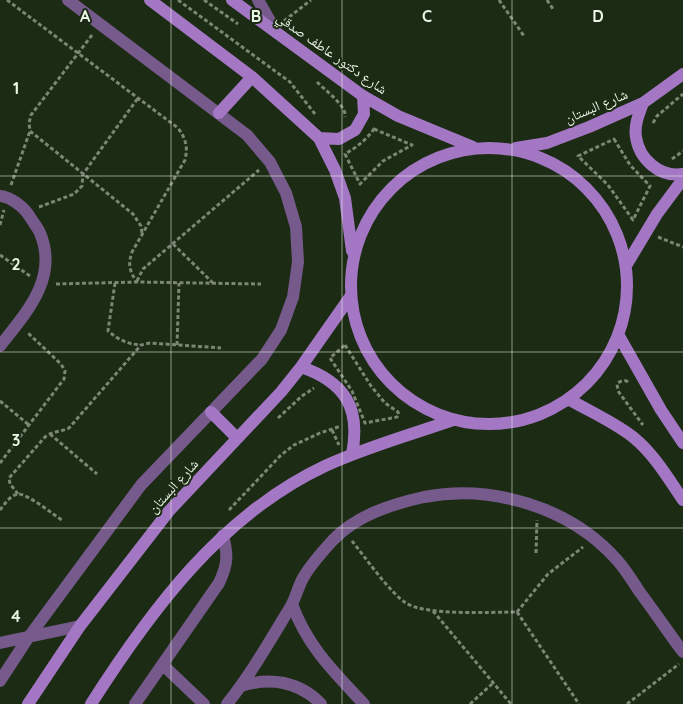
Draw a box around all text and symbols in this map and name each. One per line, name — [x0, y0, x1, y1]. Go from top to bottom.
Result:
text: A — [80, 6, 91, 26]
text: B — [251, 6, 261, 26]
text: C — [422, 6, 432, 26]
text: D — [592, 6, 604, 26]
street label: شارع دكتور عاطف صدقي — [272, 8, 391, 100]
text: 1 — [13, 78, 19, 98]
street label: شارع البستان — [562, 85, 631, 128]
text: 2 — [11, 254, 21, 274]
text: 3 — [12, 430, 20, 450]
street label: شارع البستان — [144, 455, 203, 518]
text: 4 — [11, 606, 21, 626]

